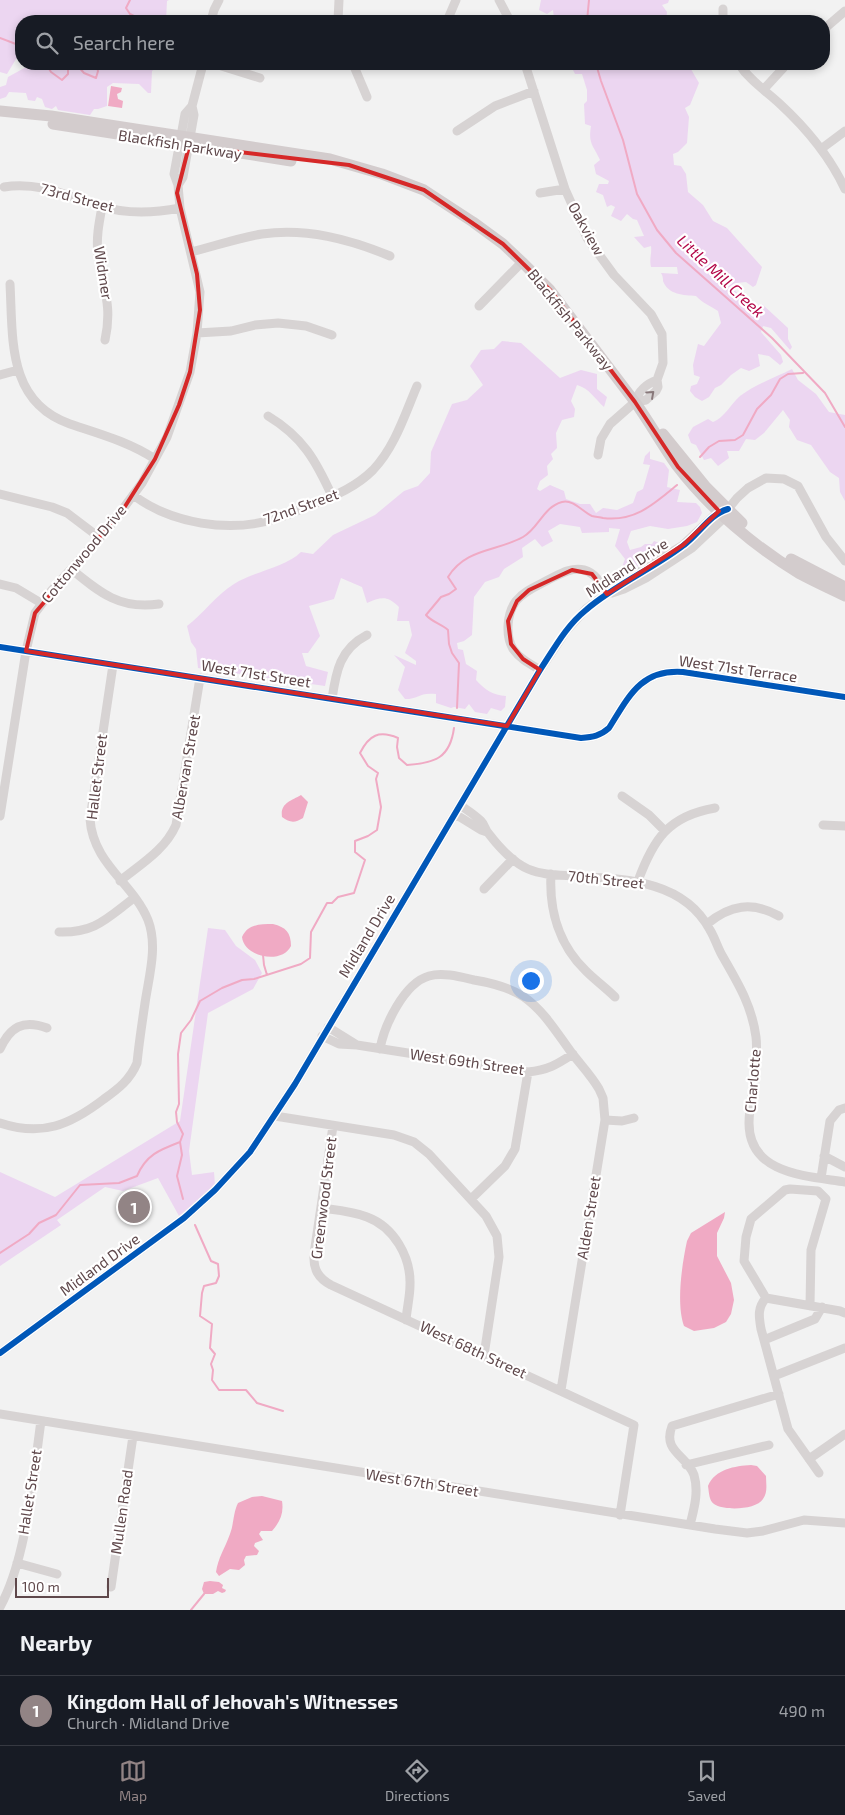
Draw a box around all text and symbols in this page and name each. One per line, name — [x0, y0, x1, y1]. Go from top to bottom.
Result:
search box — [15, 15, 830, 70]
icon: search — [33, 29, 61, 57]
text: Search here — [73, 31, 175, 54]
street label: Blackfish Parkway — [117, 125, 243, 163]
street label: 73rd Street — [38, 179, 116, 216]
street label: Oakview — [565, 199, 609, 258]
water label: Little Mill Creek — [674, 230, 769, 321]
street label: Widmer — [91, 245, 117, 301]
street label: Blackfish Parkway — [524, 265, 617, 374]
one-way arrow — [645, 391, 654, 400]
street label: 72nd Street — [261, 484, 341, 528]
street label: Cottonwood Drive — [37, 501, 130, 606]
street label: Midland Drive — [582, 534, 671, 600]
street label: West 71st Terrace — [678, 651, 798, 685]
street label: West 71st Street — [200, 655, 313, 691]
street label: Albervan Street — [167, 713, 203, 821]
street label: Hallet Street — [82, 733, 110, 821]
street label: 70th Street — [567, 866, 645, 892]
street label: Midland Drive — [334, 890, 398, 981]
your location — [518, 968, 544, 994]
street label: West 69th Street — [409, 1044, 526, 1078]
street label: Charlotte — [740, 1048, 764, 1114]
street label: Greenwood Street — [307, 1135, 339, 1260]
street label: Alden Street — [573, 1175, 604, 1261]
pin: 1 — [118, 1188, 150, 1226]
street label: Midland Drive — [56, 1229, 143, 1299]
street label: West 68th Street — [417, 1316, 530, 1382]
street label: Hallet Street — [13, 1448, 45, 1536]
street label: West 67th Street — [364, 1464, 480, 1500]
street label: Mullen Road — [106, 1468, 136, 1555]
scale bar — [15, 1575, 109, 1598]
text: 100 m — [22, 1578, 60, 1595]
text: Nearby — [20, 1630, 92, 1655]
text: Kingdom Hall of Jehovah's Witnesses — [67, 1690, 398, 1713]
text: 1 — [33, 1701, 39, 1720]
text: 490 m — [779, 1701, 825, 1720]
text: Church · Midland Drive — [67, 1713, 230, 1732]
tab: Map — [119, 1757, 147, 1804]
tab: Directions — [385, 1757, 450, 1804]
tab: Saved — [688, 1757, 726, 1804]

